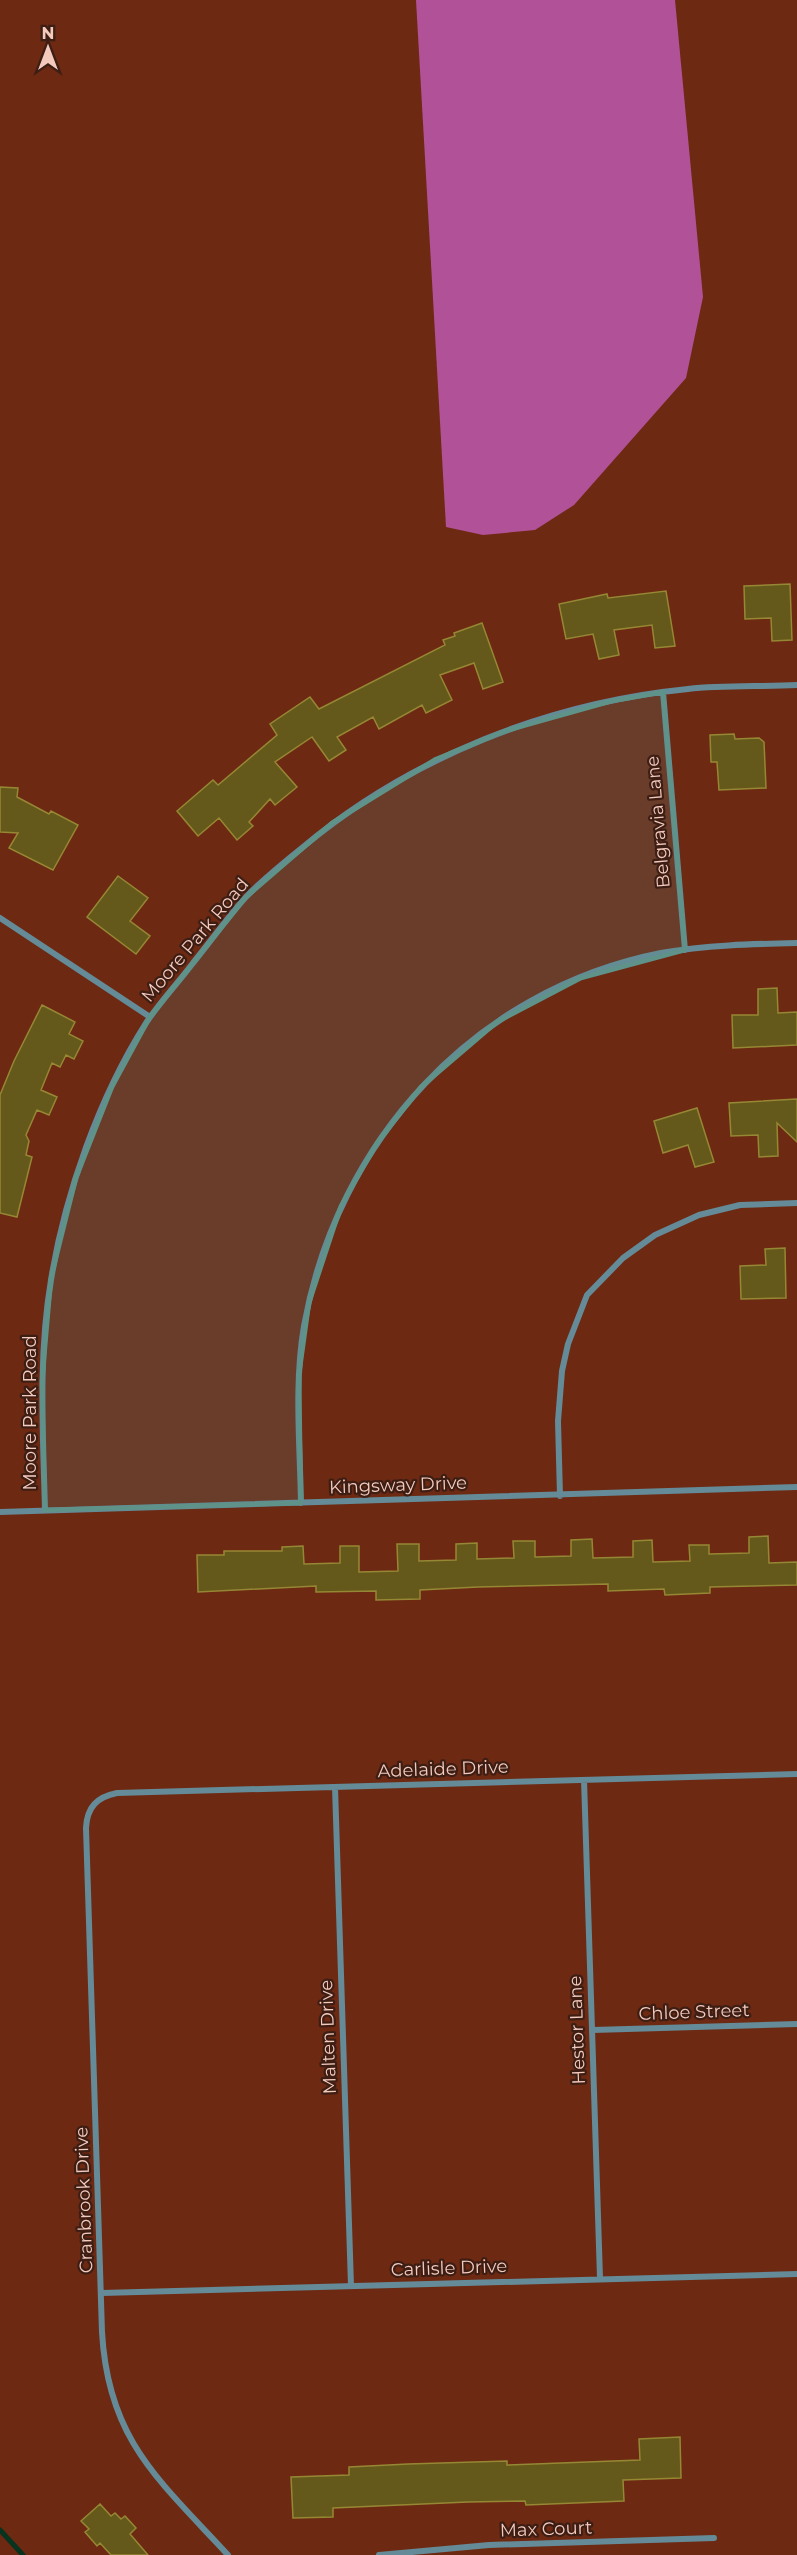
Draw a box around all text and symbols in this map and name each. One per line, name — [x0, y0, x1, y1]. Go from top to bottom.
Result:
north arrow — [18, 18, 78, 78]
text: N — [42, 24, 54, 43]
street label: Belgravia Lane — [641, 755, 675, 889]
street label: Moore Park Road — [137, 873, 253, 1007]
street label: Moore Park Road — [19, 1335, 41, 1491]
street label: Kingsway Drive — [329, 1472, 468, 1498]
street label: Adelaide Drive — [377, 1756, 509, 1782]
street label: Hestor Lane — [564, 1975, 590, 2085]
street label: Malten Drive — [315, 1979, 341, 2095]
street label: Chloe Street — [638, 1999, 750, 2025]
street label: Cranbrook Drive — [70, 2126, 98, 2274]
street label: Carlisle Drive — [390, 2255, 508, 2281]
street label: Max Court — [499, 2516, 593, 2542]

